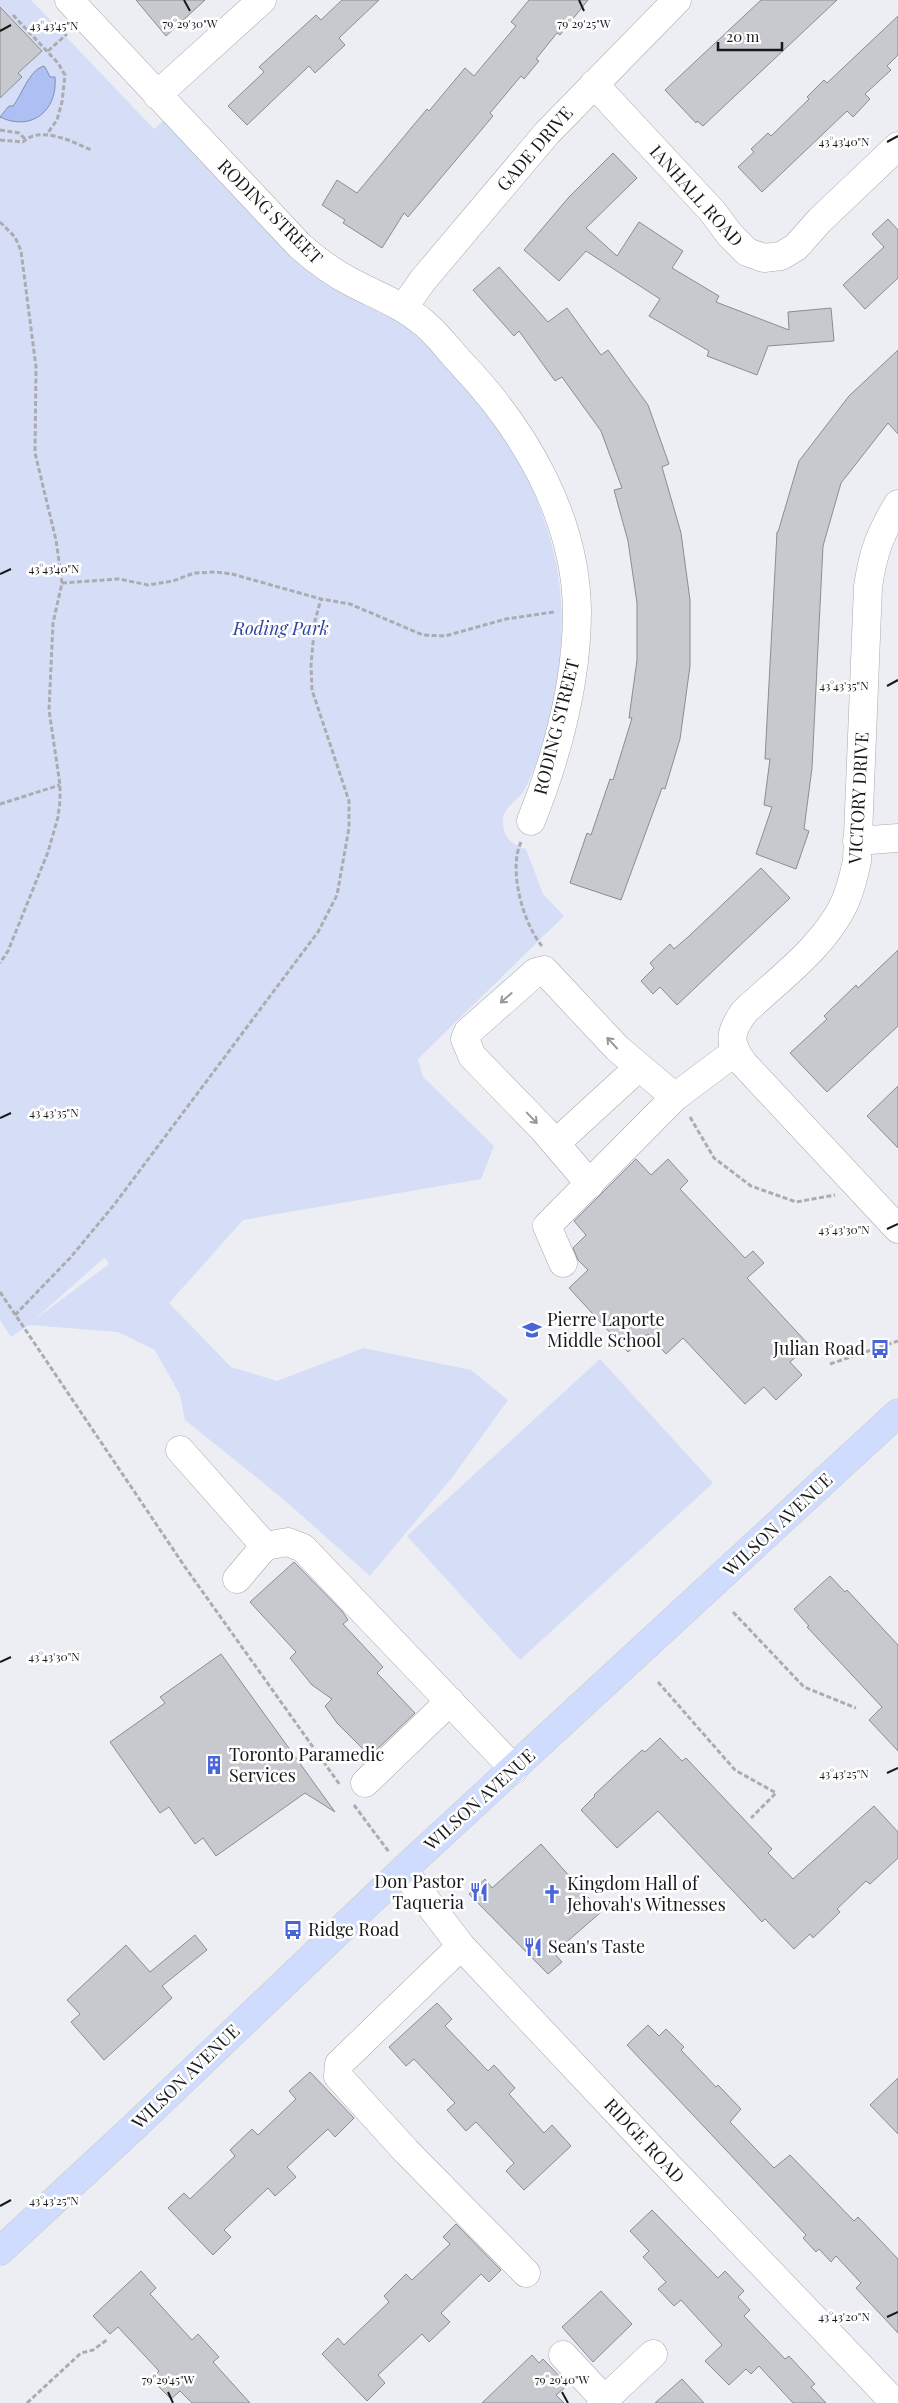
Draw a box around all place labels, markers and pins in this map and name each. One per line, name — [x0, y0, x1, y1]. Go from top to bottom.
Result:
place label: Pierre Laporte Middle School — [547, 1307, 665, 1352]
school or university icon: Pierre Laporte Middle School — [521, 1319, 543, 1341]
place label: Julian Road — [772, 1336, 866, 1360]
bus stop icon: Julian Road — [869, 1338, 891, 1360]
place label: Toronto Paramedic Services — [229, 1742, 384, 1787]
building icon: Toronto Paramedic Services — [203, 1754, 225, 1776]
place label: Don Pastor Taqueria — [374, 1869, 464, 1914]
place label: Kingdom Hall of Jehovah's Witnesses — [566, 1871, 726, 1916]
restaurant icon: Don Pastor Taqueria — [468, 1881, 490, 1903]
church icon: Kingdom Hall of Jehovah's Witnesses — [541, 1883, 563, 1905]
place label: Ridge Road — [308, 1917, 400, 1941]
bus stop icon: Ridge Road — [282, 1919, 304, 1941]
place label: Sean's Taste — [548, 1934, 645, 1958]
restaurant icon: Sean's Taste — [522, 1936, 544, 1958]

